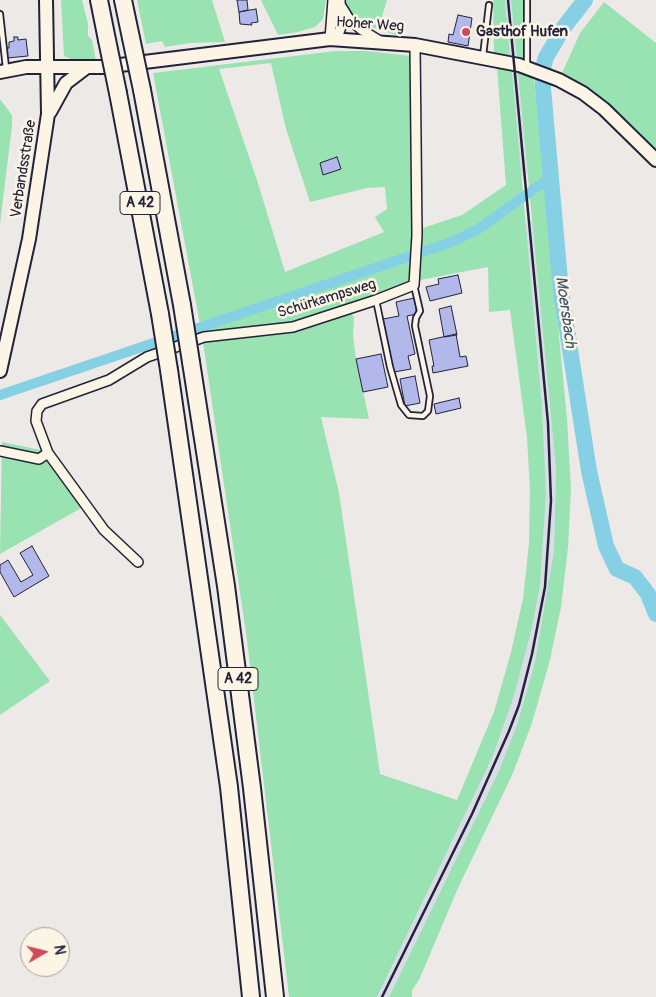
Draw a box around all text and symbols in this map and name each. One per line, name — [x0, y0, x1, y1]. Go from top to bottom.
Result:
street label: Hoher Weg — [335, 14, 405, 36]
place label: Gasthof Hufen — [476, 23, 568, 41]
marker: Gasthof Hufen — [460, 26, 472, 38]
street label: Verbandsstraße — [7, 119, 41, 219]
road number: A 42 — [120, 192, 160, 214]
street label: Schürkampsweg — [276, 275, 378, 323]
water label: Moersbach — [550, 275, 580, 349]
road number: A 42 — [218, 668, 258, 691]
north arrow — [20, 927, 70, 977]
text: N — [50, 944, 68, 956]

